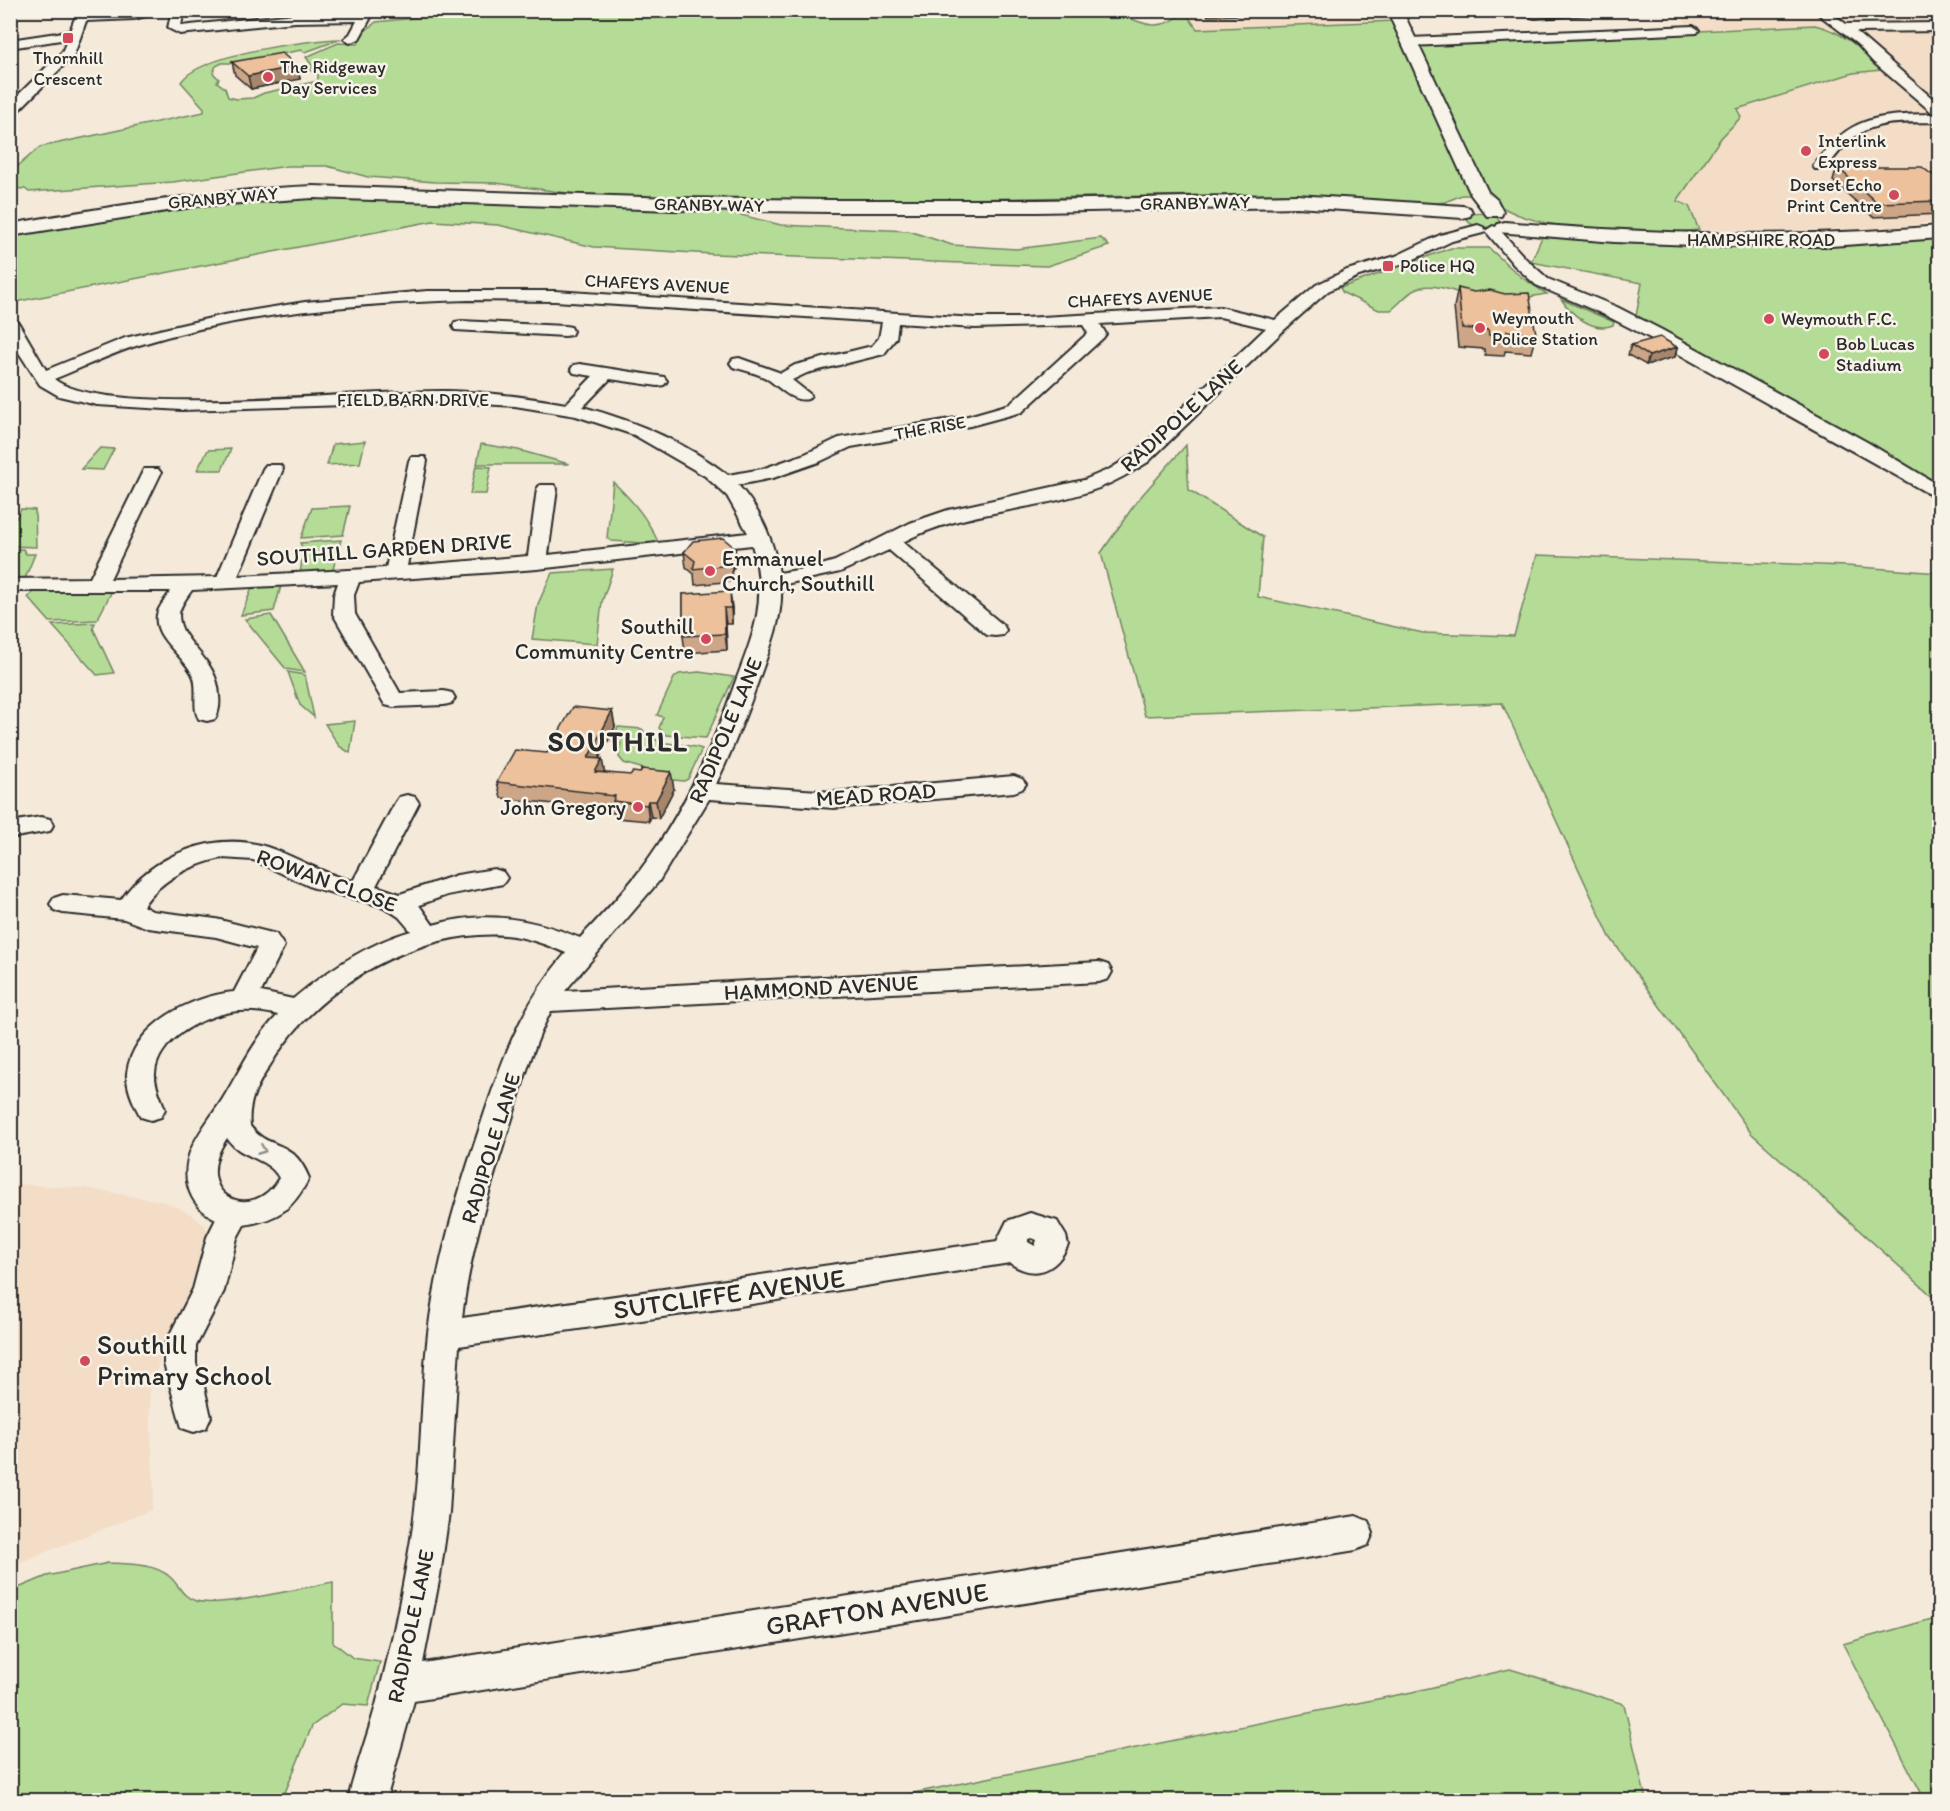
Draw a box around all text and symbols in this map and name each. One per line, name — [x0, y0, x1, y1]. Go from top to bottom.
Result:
marker: Thornhill Crescent — [61, 31, 75, 45]
place label: Thornhill Crescent — [33, 47, 103, 90]
place label: The Ridgeway Day Services — [280, 56, 386, 99]
marker: The Ridgeway Day Services — [261, 70, 275, 84]
place label: Interlink Express — [1818, 130, 1887, 173]
marker: Interlink Express — [1799, 144, 1813, 158]
place label: Dorset Echo Print Centre — [1787, 174, 1882, 217]
street label: GRANBY WAY — [167, 182, 280, 214]
marker: Dorset Echo Print Centre — [1887, 188, 1901, 202]
street label: GRANBY WAY — [1140, 191, 1251, 215]
street label: GRANBY WAY — [654, 193, 765, 217]
street label: HAMPSHIRE ROAD — [1687, 229, 1835, 251]
place label: Police HQ — [1400, 255, 1475, 277]
marker: Police HQ — [1381, 259, 1395, 273]
street label: CHAFEYS AVENUE — [584, 269, 730, 299]
street label: CHAFEYS AVENUE — [1067, 283, 1213, 313]
place label: Weymouth Police Station — [1492, 307, 1598, 350]
place label: Weymouth F.C. — [1781, 308, 1897, 330]
marker: Weymouth F.C. — [1762, 312, 1776, 326]
marker: Weymouth Police Station — [1473, 321, 1487, 335]
place label: Bob Lucas Stadium — [1836, 333, 1915, 376]
marker: Bob Lucas Stadium — [1817, 347, 1831, 361]
street label: RADIPOLE LANE — [1114, 353, 1248, 478]
street label: FIELD BARN DRIVE — [337, 389, 489, 411]
street label: THE RISE — [892, 411, 968, 445]
street label: SOUTHILL GARDEN DRIVE — [255, 527, 513, 572]
place label: Emmanuel Church, Southill — [722, 545, 874, 597]
marker: Emmanuel Church, Southill — [703, 564, 717, 578]
place label: Southill Community Centre — [515, 613, 694, 665]
marker: Southill Community Centre — [699, 632, 713, 646]
street label: RADIPOLE LANE — [683, 653, 768, 807]
district label: SOUTHILL — [548, 724, 688, 758]
street label: MEAD ROAD — [815, 777, 937, 812]
place label: John Gregory — [500, 794, 627, 821]
marker: John Gregory — [631, 800, 645, 814]
street label: ROWAN CLOSE — [253, 843, 401, 918]
street label: HAMMOND AVENUE — [723, 969, 919, 1006]
street label: RADIPOLE LANE — [455, 1070, 526, 1227]
one-way arrow — [256, 1143, 267, 1155]
street label: SUTCLIFFE AVENUE — [611, 1261, 847, 1326]
place label: Southill Primary School — [97, 1328, 272, 1392]
marker: Southill Primary School — [78, 1354, 92, 1368]
street label: RADIPOLE LANE — [381, 1547, 440, 1705]
street label: GRAFTON AVENUE — [763, 1575, 990, 1642]

